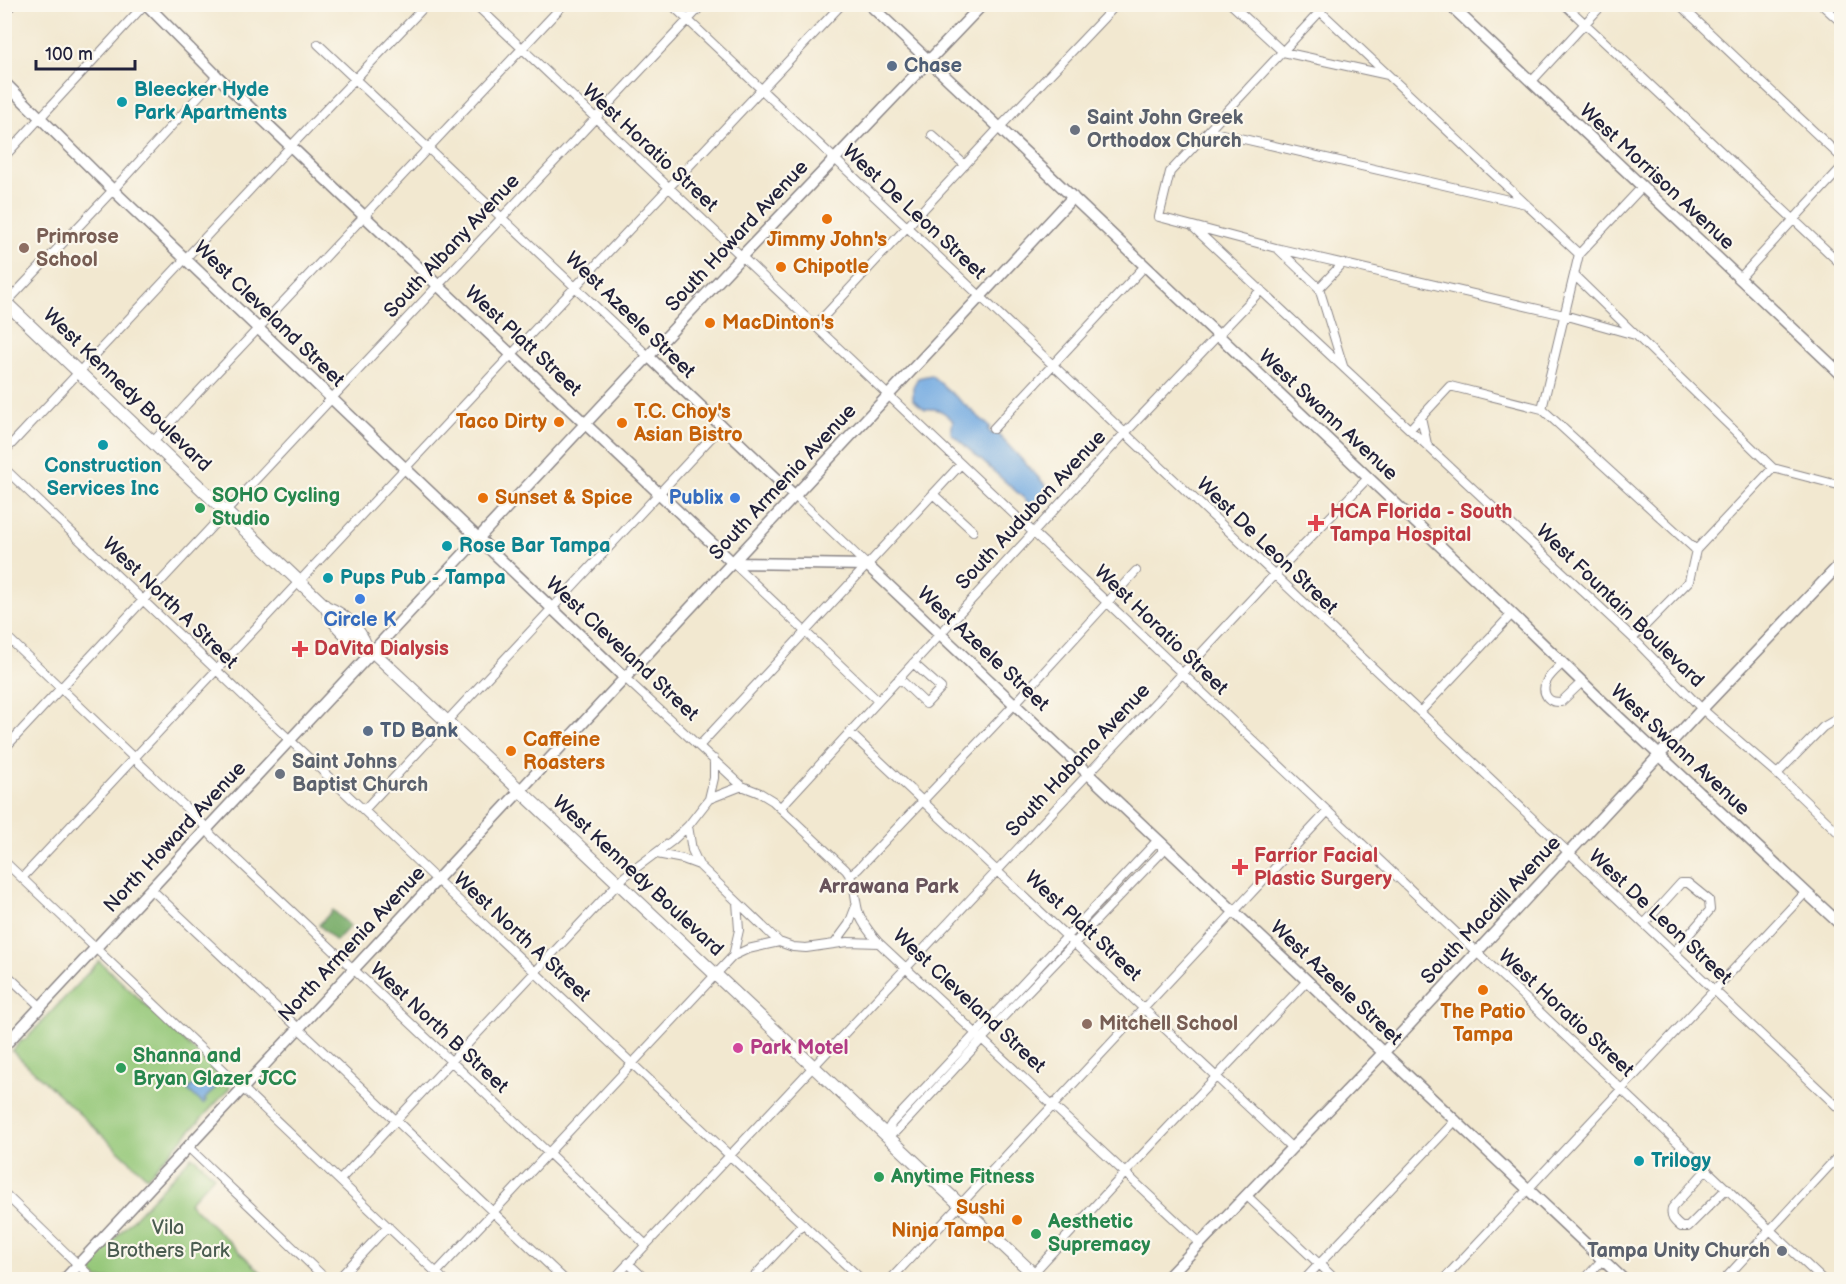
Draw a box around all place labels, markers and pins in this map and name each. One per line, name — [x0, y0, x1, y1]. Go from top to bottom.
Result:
place label: Chase — [904, 54, 962, 78]
marker: Chase — [885, 59, 899, 73]
place label: Bleecker Hyde Park Apartments — [134, 78, 287, 125]
marker: Bleecker Hyde Park Apartments — [115, 95, 129, 109]
place label: Saint John Greek Orthodox Church — [1087, 106, 1244, 153]
marker: Saint John Greek Orthodox Church — [1068, 123, 1082, 137]
marker: Jimmy John's — [820, 212, 834, 226]
place label: Primrose School — [36, 225, 119, 272]
place label: Jimmy John's — [767, 228, 887, 252]
marker: Primrose School — [17, 241, 31, 255]
place label: Chipotle — [793, 255, 869, 279]
marker: Chipotle — [774, 260, 788, 274]
place label: MacDinton's — [722, 311, 834, 335]
marker: MacDinton's — [703, 316, 717, 330]
place label: T.C. Choy's Asian Bistro — [633, 400, 743, 447]
place label: Taco Dirty — [456, 410, 548, 434]
marker: Taco Dirty — [552, 415, 566, 429]
marker: T.C. Choy's Asian Bistro — [615, 416, 629, 430]
marker: Construction Services Inc — [96, 438, 110, 452]
place label: Construction Services Inc — [44, 454, 162, 501]
place label: SOHO Cycling Studio — [212, 484, 340, 531]
place label: Sunset & Spice — [495, 486, 633, 510]
place label: Publix — [669, 486, 723, 510]
marker: Sunset & Spice — [476, 491, 490, 505]
marker: Publix — [728, 491, 742, 505]
place label: HCA Florida - South Tampa Hospital — [1330, 500, 1513, 547]
marker: SOHO Cycling Studio — [193, 501, 207, 515]
marker: HCA Florida - South Tampa Hospital — [1307, 514, 1325, 532]
place label: Rose Bar Tampa — [459, 534, 610, 558]
marker: Rose Bar Tampa — [440, 539, 454, 553]
place label: Pups Pub - Tampa — [340, 566, 506, 590]
marker: Pups Pub - Tampa — [321, 571, 335, 585]
marker: Circle K — [353, 592, 367, 606]
place label: Circle K — [323, 608, 397, 632]
place label: DaVita Dialysis — [314, 637, 449, 661]
marker: DaVita Dialysis — [291, 640, 309, 658]
place label: TD Bank — [380, 719, 458, 743]
marker: TD Bank — [361, 724, 375, 738]
place label: Caffeine Roasters — [523, 728, 605, 775]
marker: Caffeine Roasters — [504, 744, 518, 758]
place label: Saint Johns Baptist Church — [292, 750, 428, 797]
marker: Saint Johns Baptist Church — [273, 767, 287, 781]
place label: Farrior Facial Plastic Surgery — [1254, 844, 1393, 891]
marker: Farrior Facial Plastic Surgery — [1231, 858, 1249, 876]
marker: The Patio Tampa — [1476, 983, 1490, 997]
place label: The Patio Tampa — [1440, 1000, 1526, 1047]
place label: Mitchell School — [1099, 1012, 1238, 1036]
marker: Mitchell School — [1080, 1017, 1094, 1031]
place label: Park Motel — [750, 1036, 849, 1060]
marker: Park Motel — [731, 1041, 745, 1055]
place label: Shanna and Bryan Glazer JCC — [133, 1044, 297, 1091]
marker: Shanna and Bryan Glazer JCC — [114, 1061, 128, 1075]
place label: Trilogy — [1651, 1149, 1712, 1173]
marker: Trilogy — [1632, 1154, 1646, 1168]
place label: Anytime Fitness — [890, 1165, 1035, 1189]
marker: Anytime Fitness — [872, 1170, 886, 1184]
place label: Sushi Ninja Tampa — [891, 1196, 1005, 1243]
place label: Aesthetic Supremacy — [1047, 1210, 1151, 1257]
marker: Sushi Ninja Tampa — [1010, 1213, 1024, 1227]
marker: Aesthetic Supremacy — [1029, 1227, 1043, 1241]
place label: Tampa Unity Church — [1587, 1239, 1770, 1263]
marker: Tampa Unity Church — [1775, 1244, 1789, 1258]

